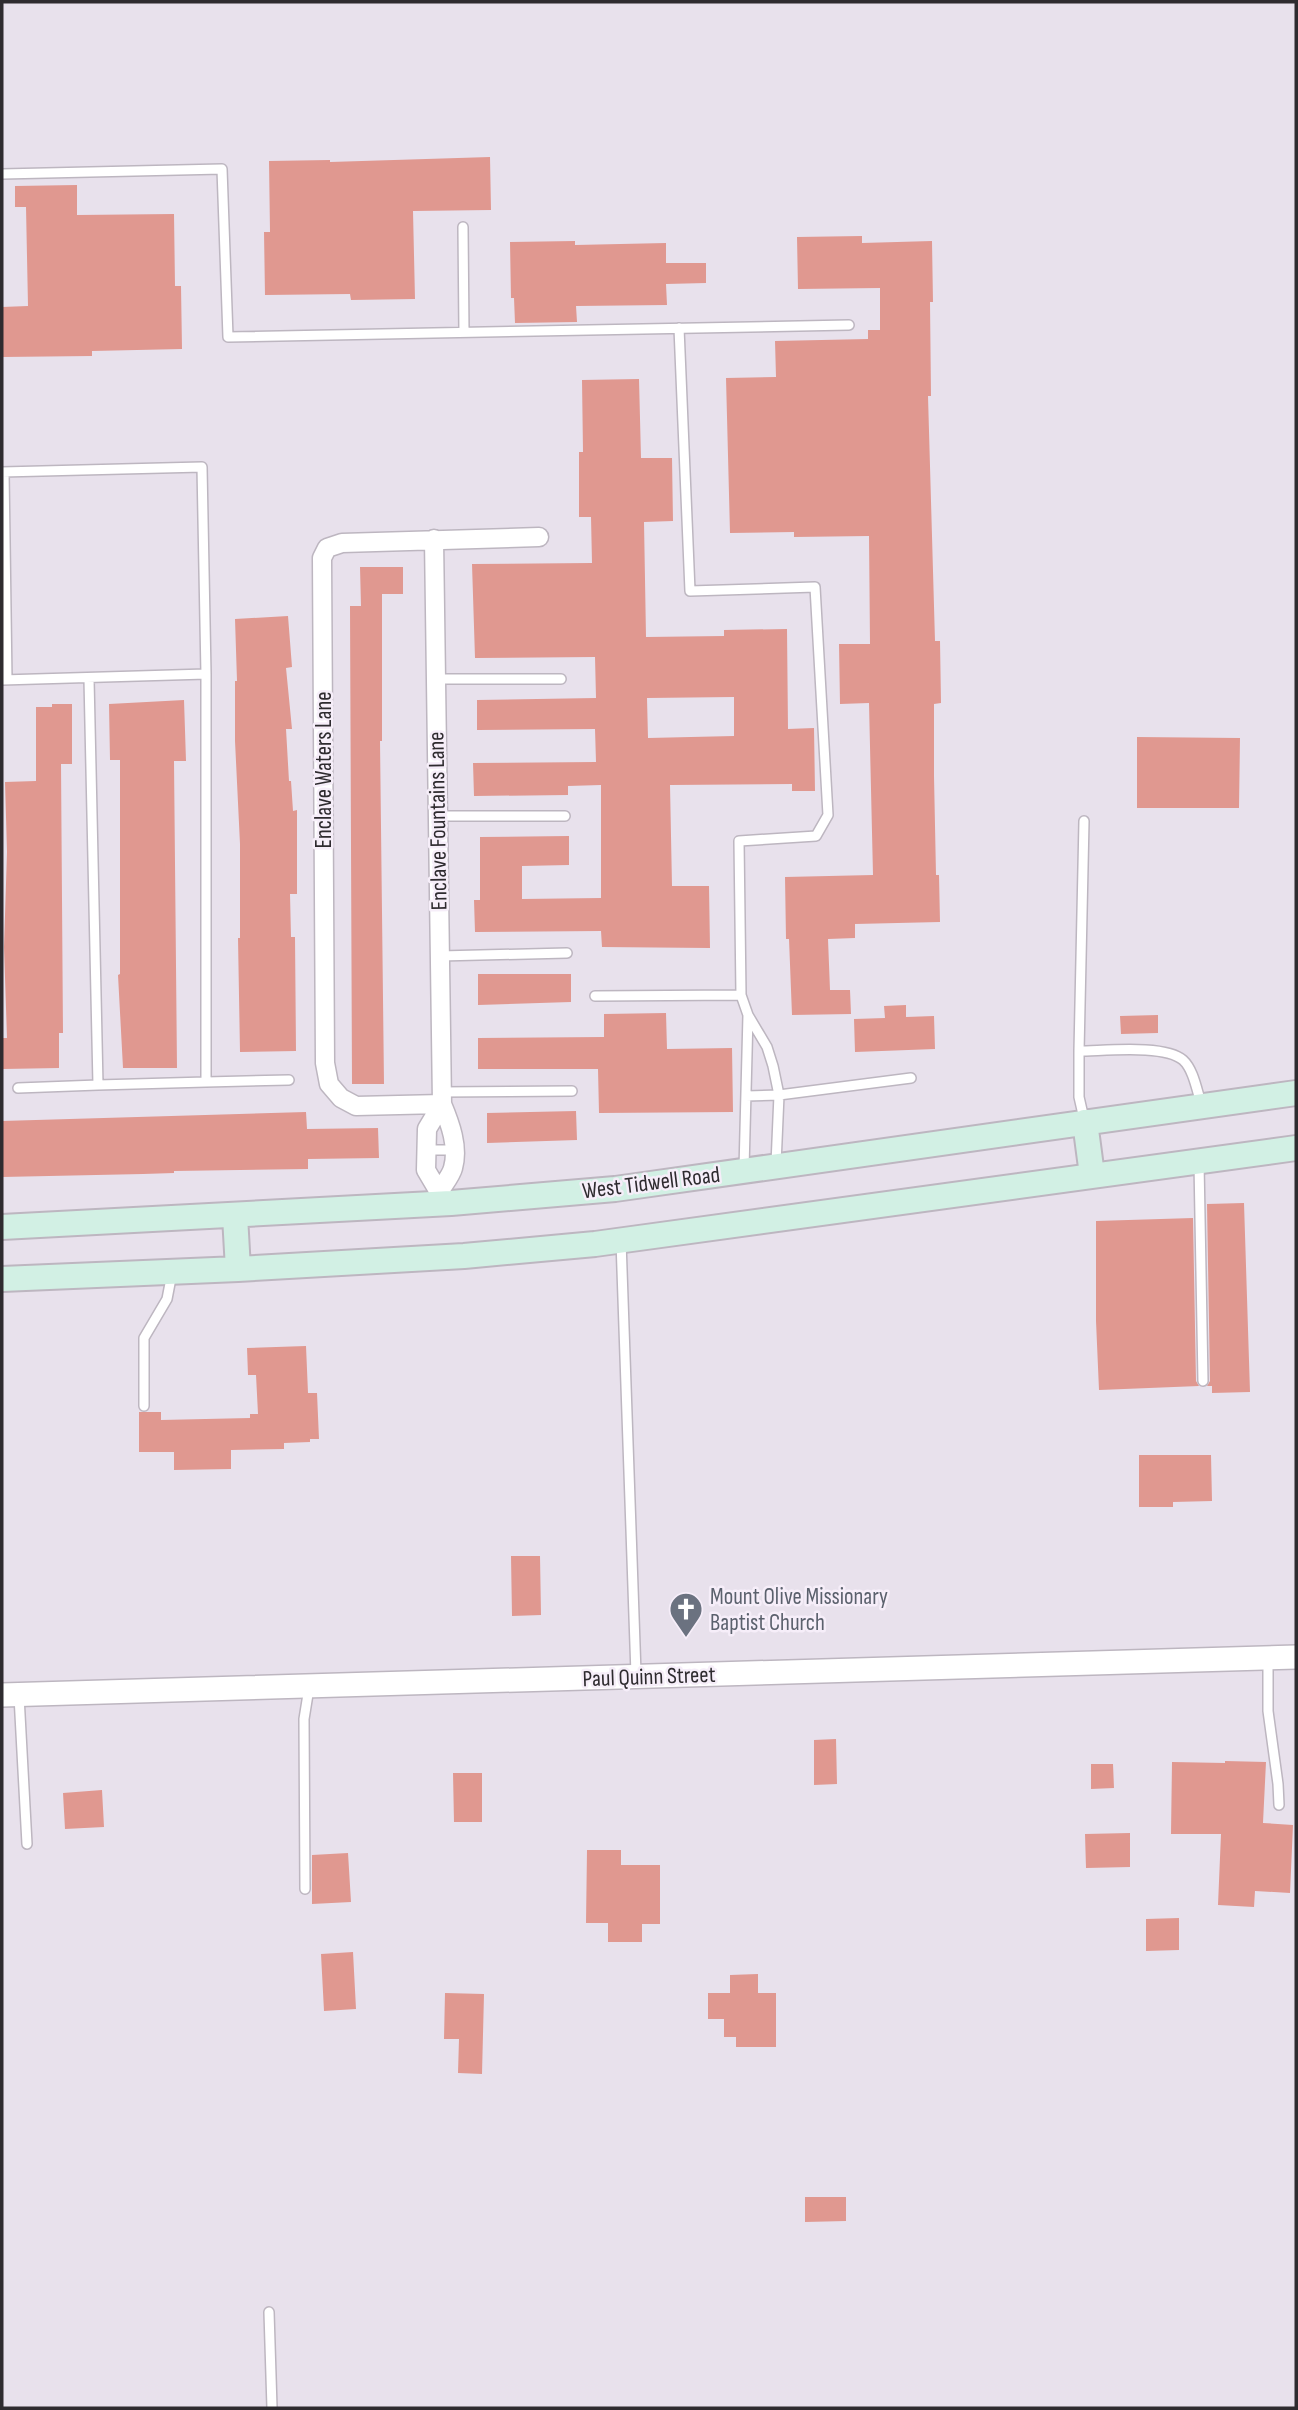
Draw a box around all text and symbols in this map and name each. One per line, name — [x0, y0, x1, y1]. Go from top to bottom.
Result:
street label: Enclave Waters Lane — [310, 691, 338, 849]
street label: Enclave Fountains Lane — [422, 731, 454, 911]
street label: West Tidwell Road — [581, 1161, 722, 1205]
place label: Mount Olive Missionary Baptist Church — [710, 1583, 888, 1637]
church icon: Mount Olive Missionary Baptist Church — [667, 1590, 705, 1639]
street label: Paul Quinn Street — [582, 1661, 716, 1693]

